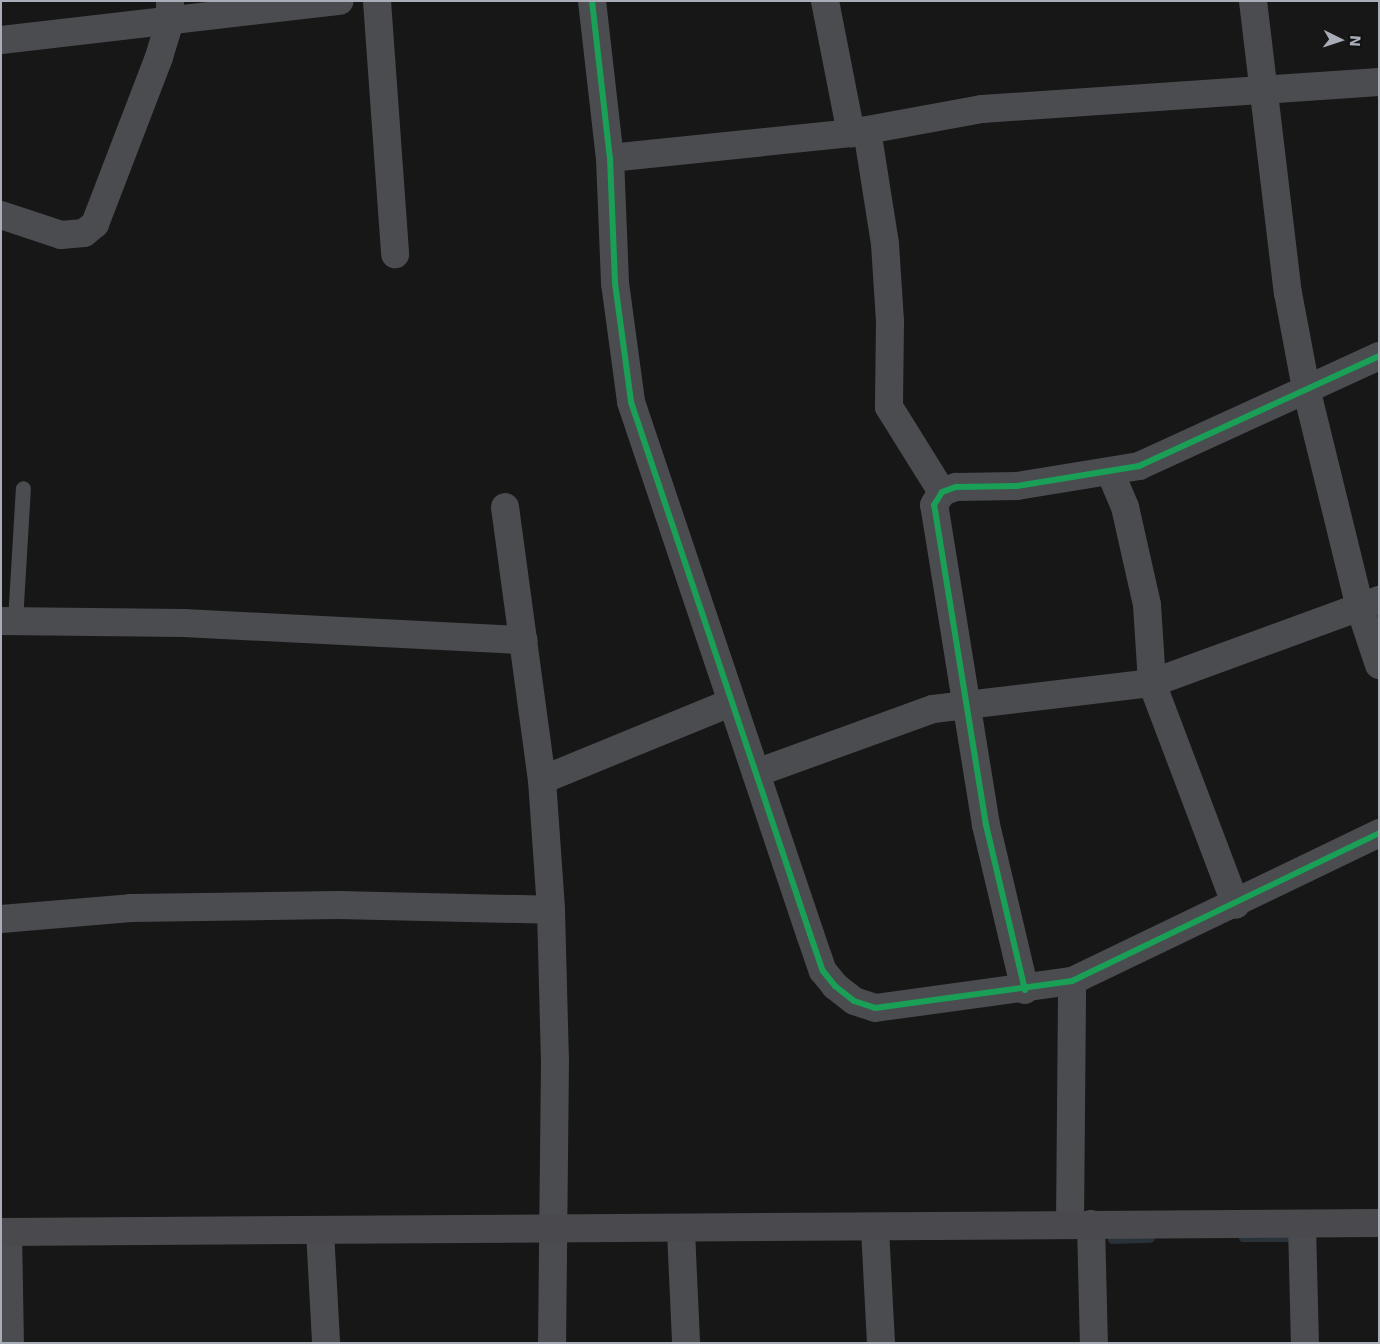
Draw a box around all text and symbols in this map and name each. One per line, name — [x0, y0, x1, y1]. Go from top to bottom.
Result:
north arrow — [1315, 15, 1365, 65]
text: N — [1347, 35, 1363, 47]

